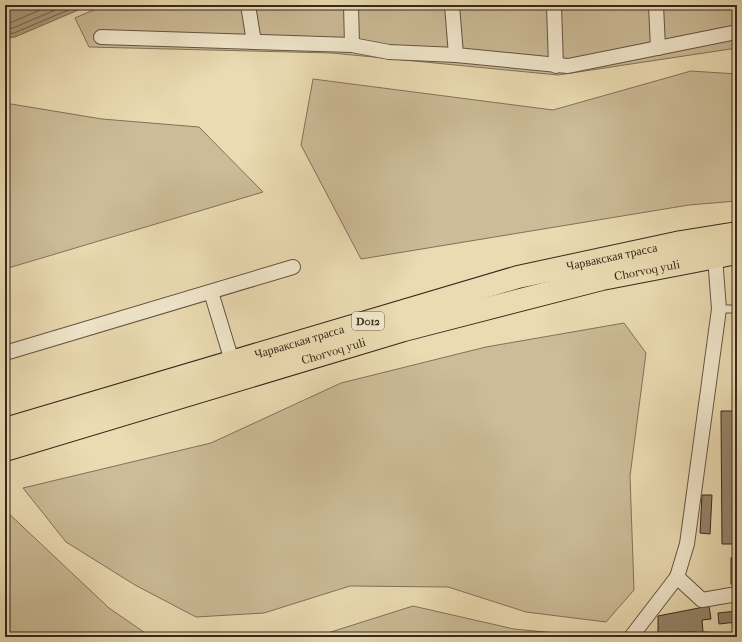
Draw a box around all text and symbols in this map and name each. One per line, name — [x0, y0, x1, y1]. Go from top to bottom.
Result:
street label: Чарвакская трасса — [565, 240, 659, 273]
street label: Chorvoq yuli — [613, 257, 682, 283]
road number: D012 — [352, 312, 384, 330]
street label: Чарвакская трасса — [253, 322, 346, 362]
street label: Chorvoq yuli — [300, 335, 368, 368]

